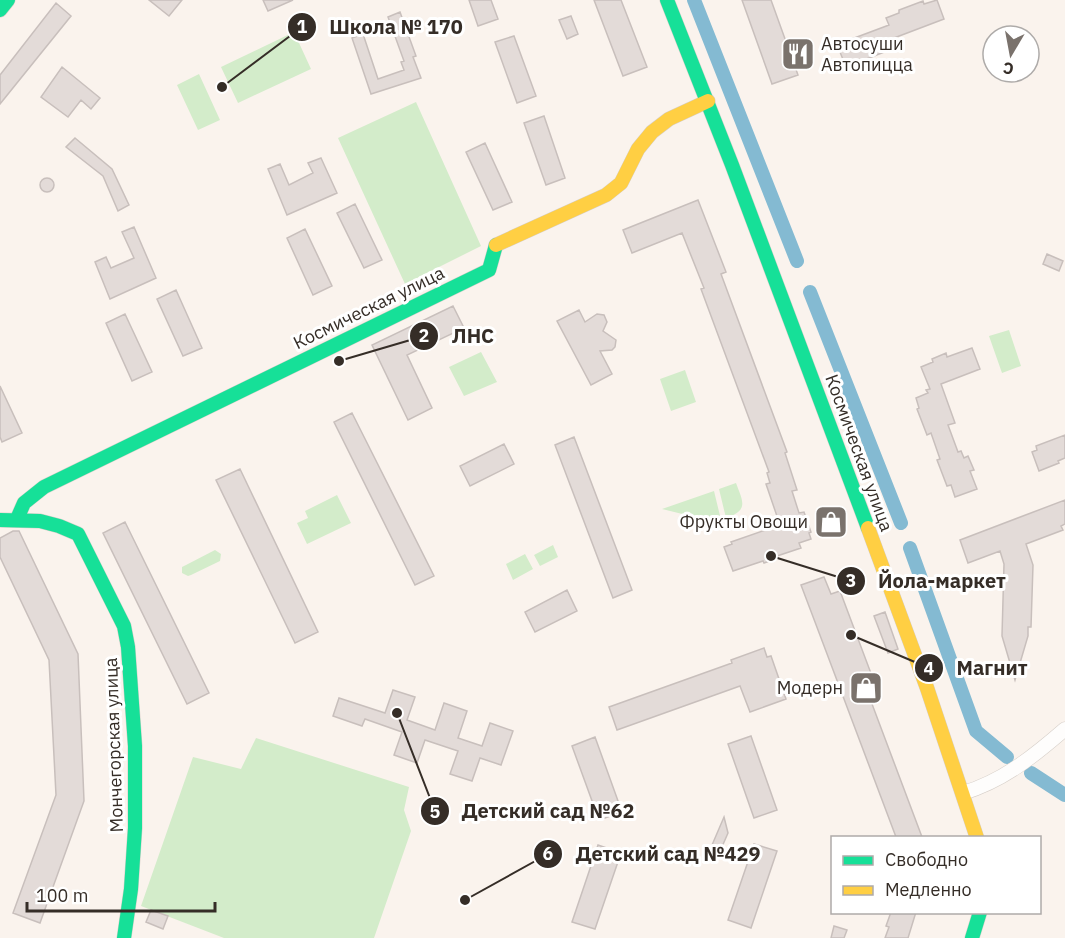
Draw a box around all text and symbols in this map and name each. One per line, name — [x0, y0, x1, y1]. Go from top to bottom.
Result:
callout: Школа № 170 — [287, 8, 474, 46]
text: Школа № 170 — [329, 13, 463, 40]
text: 1 — [297, 15, 308, 38]
north arrow — [981, 24, 1041, 84]
place label: Автосуши Автопицца — [821, 32, 913, 76]
restaurant icon: Автосуши Автопицца — [780, 36, 816, 72]
text: С — [1002, 58, 1015, 80]
street label: Космическая улица — [289, 261, 448, 354]
callout: ЛНС — [409, 317, 506, 355]
text: ЛНС — [452, 322, 494, 349]
text: 2 — [419, 324, 429, 347]
street label: Космическая улица — [820, 371, 899, 535]
shop icon: Фрукты Овощи — [813, 504, 849, 540]
place label: Фрукты Овощи — [679, 510, 808, 533]
callout: Йола-маркет — [836, 562, 1018, 600]
text: Йола-маркет — [878, 567, 1006, 594]
text: 3 — [846, 569, 856, 592]
callout: Магнит — [914, 649, 1039, 687]
text: Магнит — [957, 654, 1028, 681]
street label: Мончегорская улица — [99, 657, 128, 833]
text: 4 — [924, 657, 935, 680]
shop icon: Модерн — [848, 670, 884, 706]
place label: Модерн — [777, 676, 843, 699]
callout: Детский сад №62 — [420, 792, 647, 830]
text: Детский сад №62 — [461, 797, 635, 824]
text: 5 — [430, 800, 441, 823]
callout: Детский сад №429 — [533, 835, 773, 873]
legend — [831, 836, 1041, 914]
text: Детский сад №429 — [575, 840, 761, 867]
text: 6 — [543, 842, 554, 865]
text: Свободно — [885, 848, 968, 871]
scale bar — [27, 875, 214, 913]
text: Медленно — [885, 878, 972, 901]
text: 100 m — [36, 884, 88, 907]

